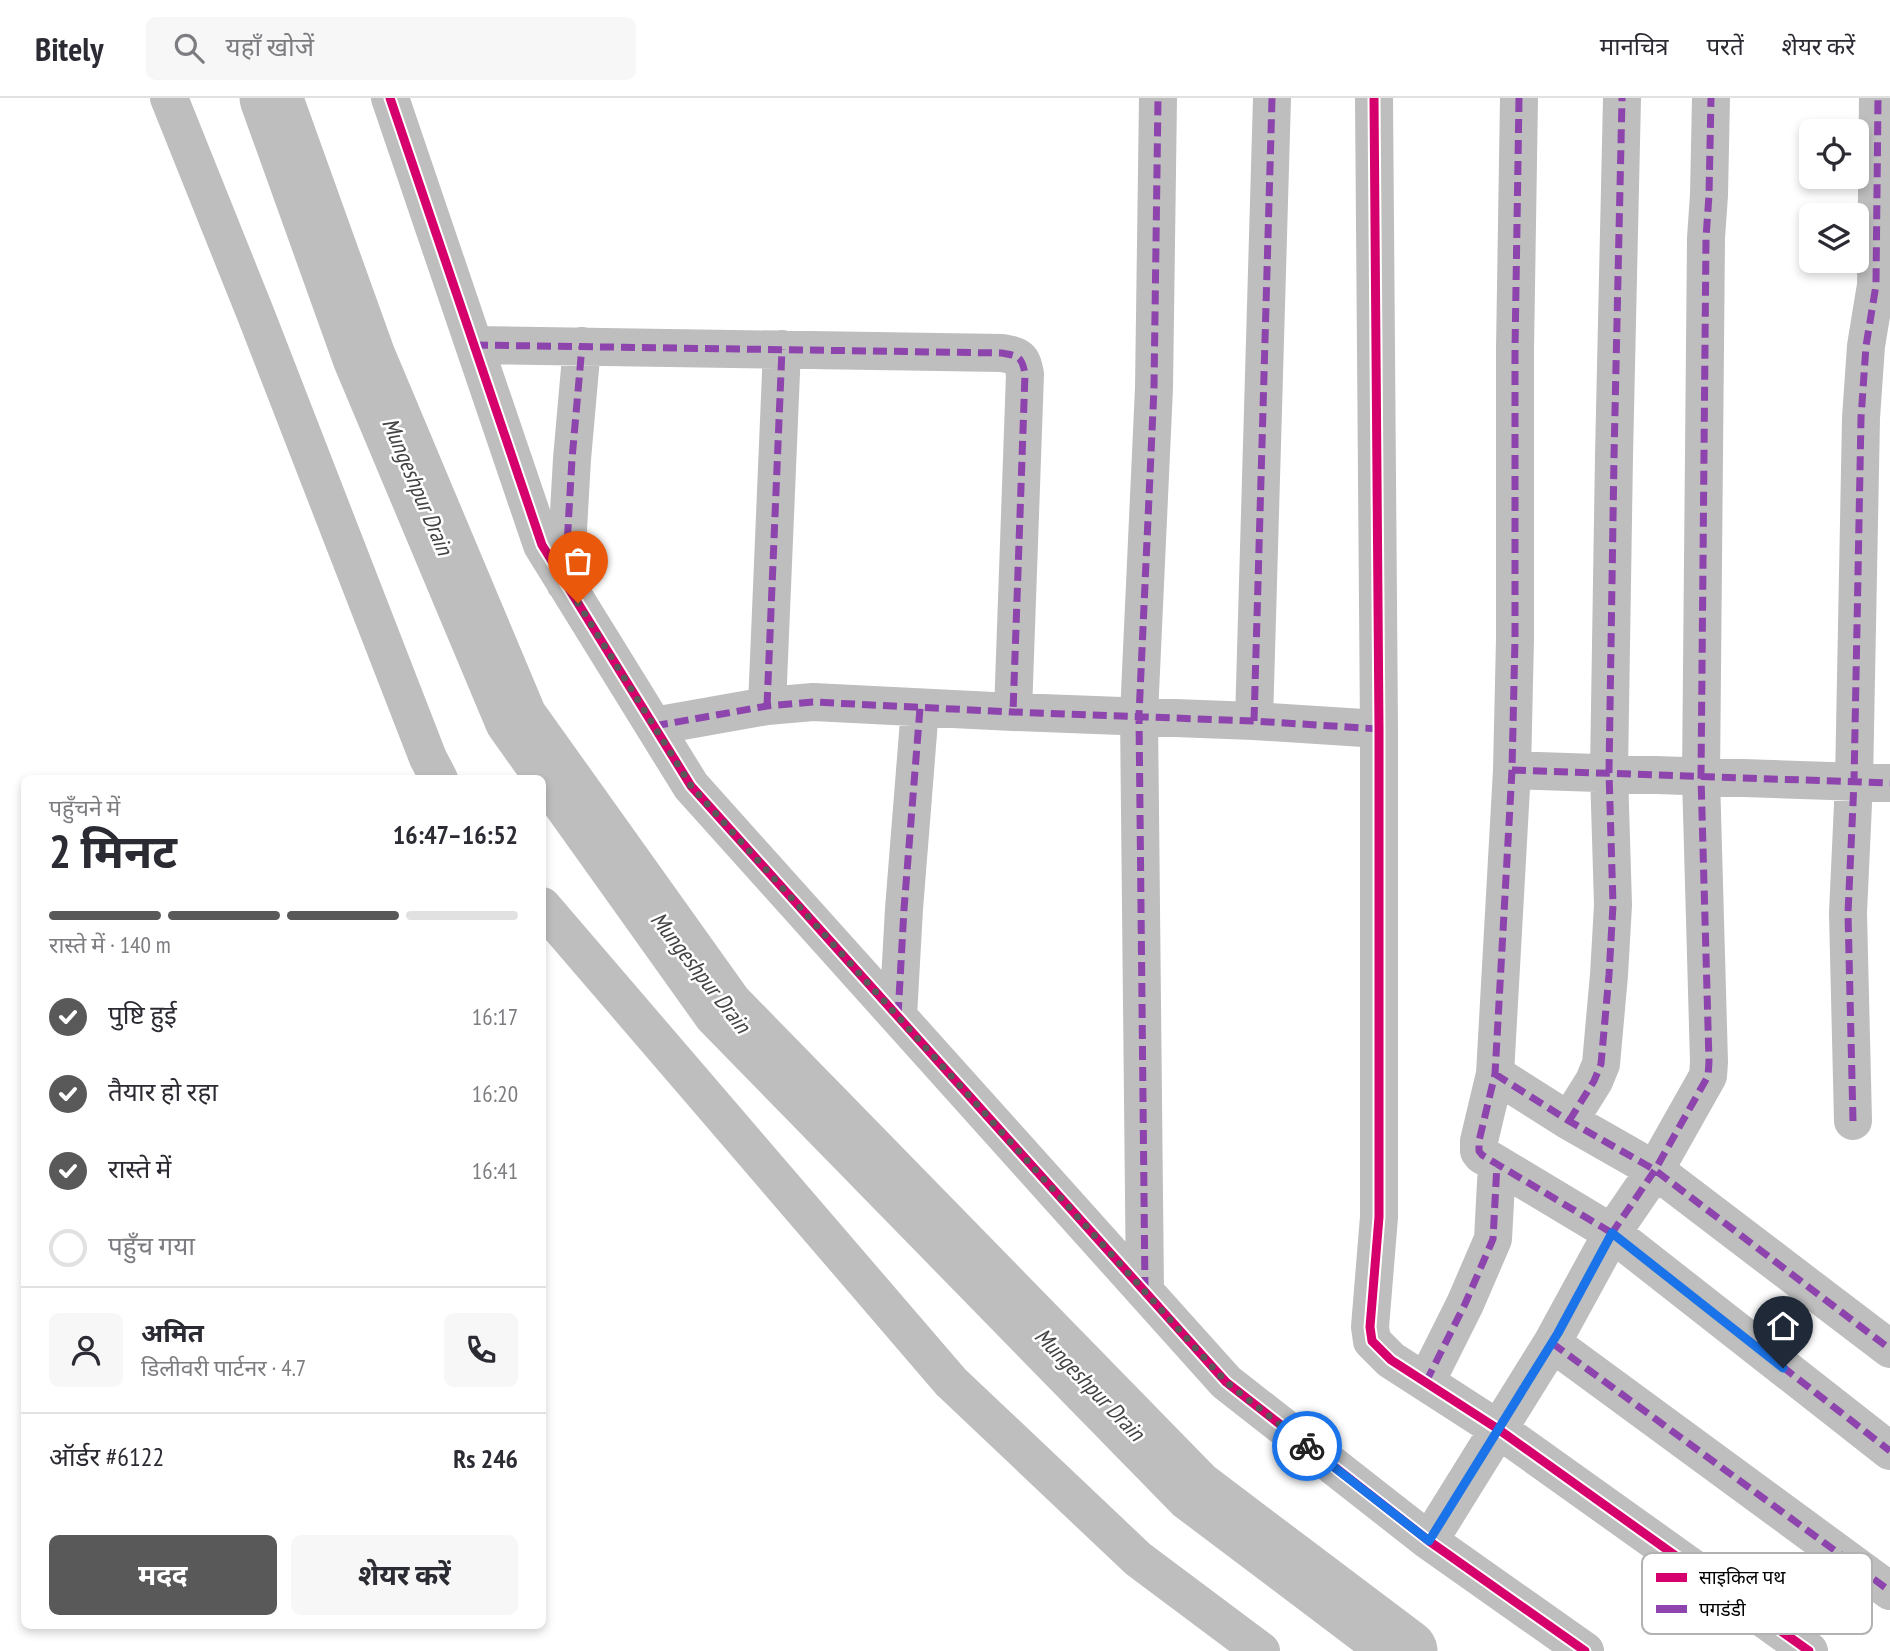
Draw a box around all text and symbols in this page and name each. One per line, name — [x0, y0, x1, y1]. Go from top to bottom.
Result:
search box — [146, 17, 636, 80]
text: Bitely — [35, 27, 104, 70]
icon: search — [170, 29, 208, 67]
text: यहाँ खोजें — [226, 30, 314, 63]
text: मानचित्र — [1600, 31, 1668, 62]
text: परतें — [1706, 31, 1744, 62]
text: शेयर करें — [1782, 31, 1855, 62]
map controls — [1799, 119, 1869, 273]
button: locate — [1799, 119, 1869, 189]
button: layers — [1799, 203, 1869, 273]
water label: Mungeshpur Drain — [376, 413, 461, 561]
pin — [548, 531, 608, 603]
icon: bag — [559, 542, 597, 580]
text: पहुँचने में — [49, 793, 120, 822]
text: 16:47–16:52 — [393, 818, 518, 851]
text: 2 मिनट — [49, 821, 177, 881]
water label: Mungeshpur Drain — [645, 906, 759, 1040]
text: रास्ते में · 140 m — [49, 930, 171, 959]
icon: check — [49, 998, 87, 1036]
text: पुष्टि हुई — [108, 998, 177, 1031]
text: 16:17 — [472, 1002, 518, 1031]
icon: check — [49, 1075, 87, 1113]
text: तैयार हो रहा — [108, 1075, 218, 1108]
text: 16:20 — [472, 1079, 518, 1108]
icon: check — [49, 1152, 87, 1190]
text: रास्ते में — [108, 1152, 171, 1185]
text: 16:41 — [472, 1156, 518, 1185]
text: पहुँच गया — [108, 1229, 195, 1262]
pin — [1753, 1296, 1813, 1368]
icon: home — [1764, 1307, 1802, 1345]
button: person — [49, 1313, 123, 1387]
button: phone — [444, 1313, 518, 1387]
text: अमित — [141, 1316, 204, 1349]
water label: Mungeshpur Drain — [1029, 1321, 1152, 1448]
text: डिलीवरी पार्टनर · 4.7 — [141, 1353, 306, 1382]
courier — [1272, 1411, 1342, 1481]
icon: bike — [1288, 1427, 1326, 1465]
text: ऑर्डर #6122 — [49, 1440, 164, 1473]
text: Rs 246 — [453, 1442, 518, 1475]
button: मदद — [49, 1535, 277, 1615]
button: शेयर करें — [291, 1535, 518, 1615]
legend — [1642, 1553, 1872, 1634]
text: साइकिल पथ — [1699, 1565, 1786, 1589]
text: पगडंडी — [1699, 1597, 1747, 1621]

